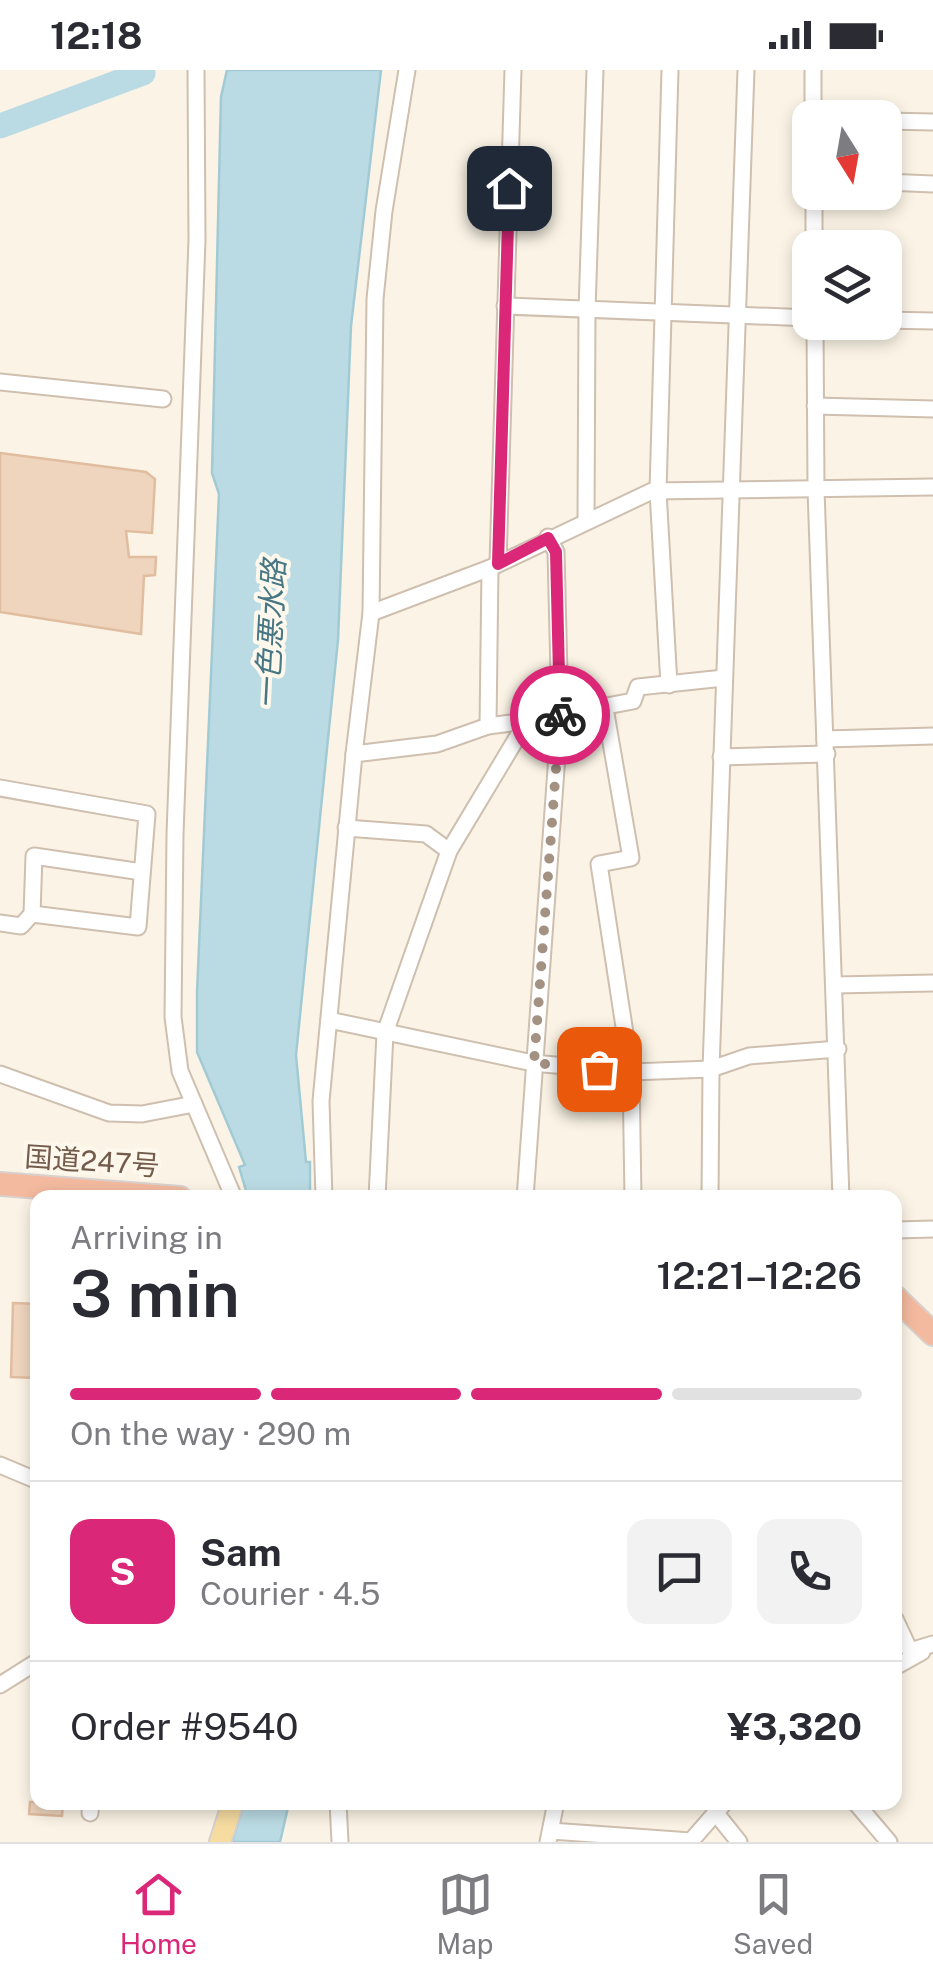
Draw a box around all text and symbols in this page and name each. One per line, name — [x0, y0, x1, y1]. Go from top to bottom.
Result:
text: 12:18 — [50, 13, 142, 58]
north arrow — [792, 100, 902, 210]
map controls — [792, 100, 902, 340]
pin — [467, 146, 552, 231]
icon: home — [482, 161, 537, 216]
button: layers — [792, 230, 902, 340]
water label: 一色悪水路 — [248, 555, 292, 710]
courier — [510, 665, 610, 765]
icon: bike — [533, 688, 588, 743]
pin — [557, 1027, 642, 1112]
icon: bag — [572, 1042, 627, 1097]
street label: 国道247号 — [23, 1139, 161, 1182]
text: Arriving in — [70, 1219, 223, 1256]
text: 12:21–12:26 — [656, 1253, 862, 1298]
text: 3 min — [70, 1255, 240, 1332]
text: On the way · 290 m — [70, 1415, 351, 1452]
button: chat — [627, 1519, 732, 1624]
button: phone — [757, 1519, 862, 1624]
text: Sam — [200, 1530, 282, 1575]
text: S — [109, 1549, 136, 1594]
text: Courier · 4.5 — [200, 1575, 380, 1612]
text: Order #9540 — [70, 1704, 299, 1749]
text: ¥3,320 — [727, 1704, 862, 1749]
tab: Home — [120, 1867, 197, 1960]
tab: Map — [437, 1867, 493, 1960]
tab: Saved — [733, 1867, 813, 1960]

